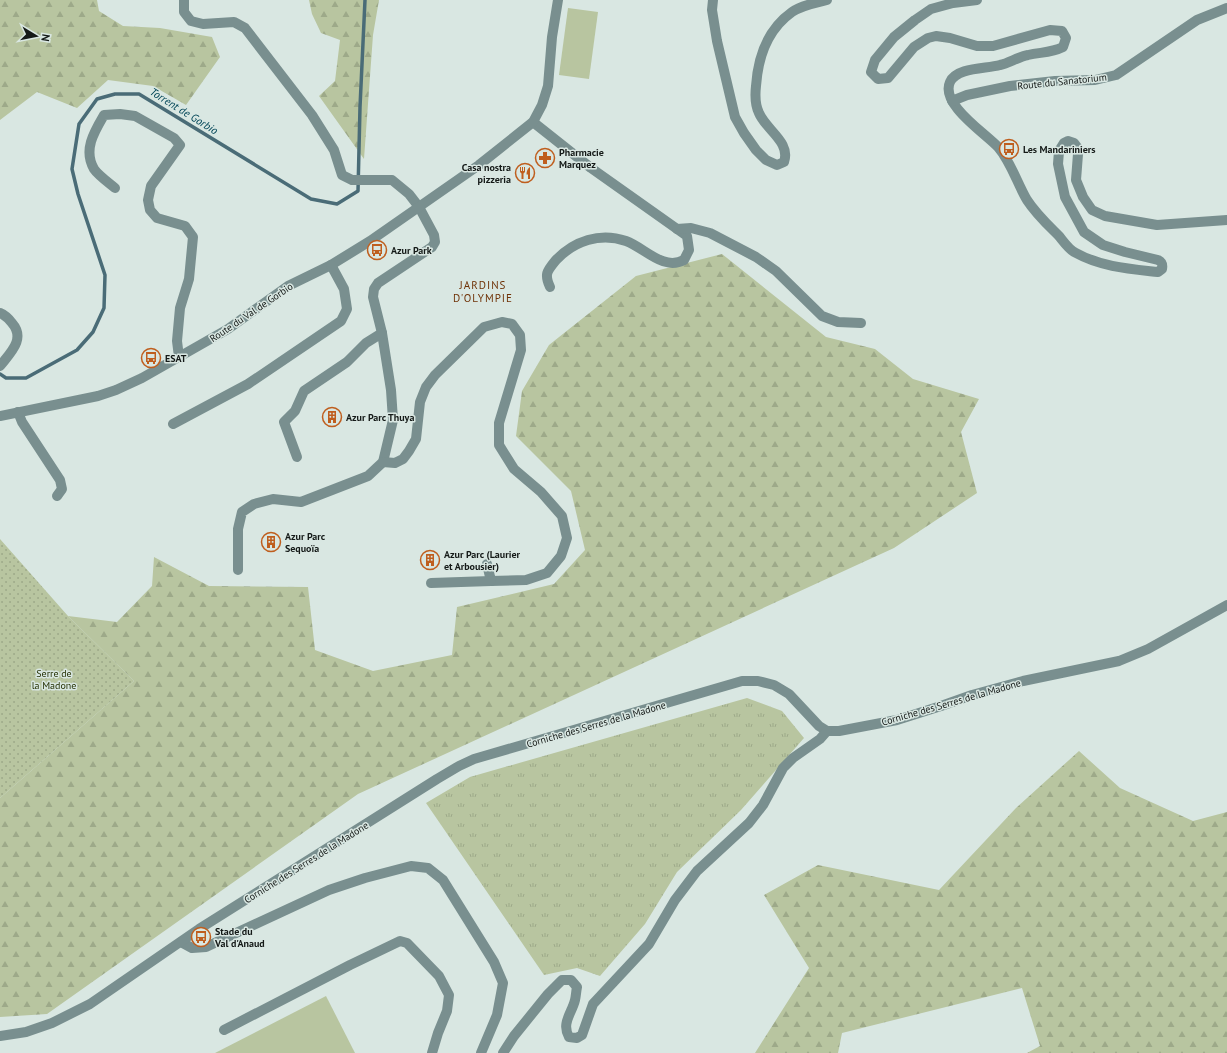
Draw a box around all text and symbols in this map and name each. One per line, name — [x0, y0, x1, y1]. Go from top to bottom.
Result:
north arrow — [16, 16, 56, 56]
text: N — [38, 33, 53, 43]
street label: Route du Sanatorium — [1017, 70, 1107, 93]
water label: Torrent de Gorbio — [147, 84, 221, 138]
bus stop icon: Les Mandariniers — [998, 138, 1020, 160]
place label: Les Mandariniers — [1023, 143, 1096, 156]
place label: Pharmacie Marquez — [559, 146, 604, 171]
pharmacy icon: Pharmacie Marquez — [534, 147, 556, 169]
place label: Casa nostra pizzeria — [462, 161, 511, 186]
restaurant icon: Casa nostra pizzeria — [514, 162, 536, 184]
bus stop icon: Azur Park — [366, 239, 388, 261]
place label: Azur Park — [391, 244, 432, 257]
district label: JARDINS D'OLYMPIE — [453, 278, 513, 305]
street label: Route du Val de Gorbio — [207, 280, 295, 345]
bus stop icon: ESAT — [140, 347, 162, 369]
place label: ESAT — [165, 352, 187, 365]
building icon: Azur Parc Thuya — [321, 406, 343, 428]
place label: Azur Parc Thuya — [346, 411, 414, 424]
place label: Azur Parc Sequoïa — [285, 530, 326, 555]
building icon: Azur Parc Sequoïa — [260, 531, 282, 553]
place label: Azur Parc (Laurier et Arbousier) — [444, 548, 520, 573]
building icon: Azur Parc (Laurier et Arbousier) — [419, 549, 441, 571]
park label: Serre de la Madone — [32, 667, 76, 692]
street label: Corniche des Serres de la Madone — [880, 676, 1022, 729]
street label: Corniche des Serres de la Madone — [525, 698, 667, 751]
street label: Corniche des Serres de la Madone — [242, 819, 371, 906]
place label: Stade du Val d'Anaud — [214, 925, 265, 950]
bus stop icon: Stade du Val d'Anaud — [190, 926, 212, 948]

